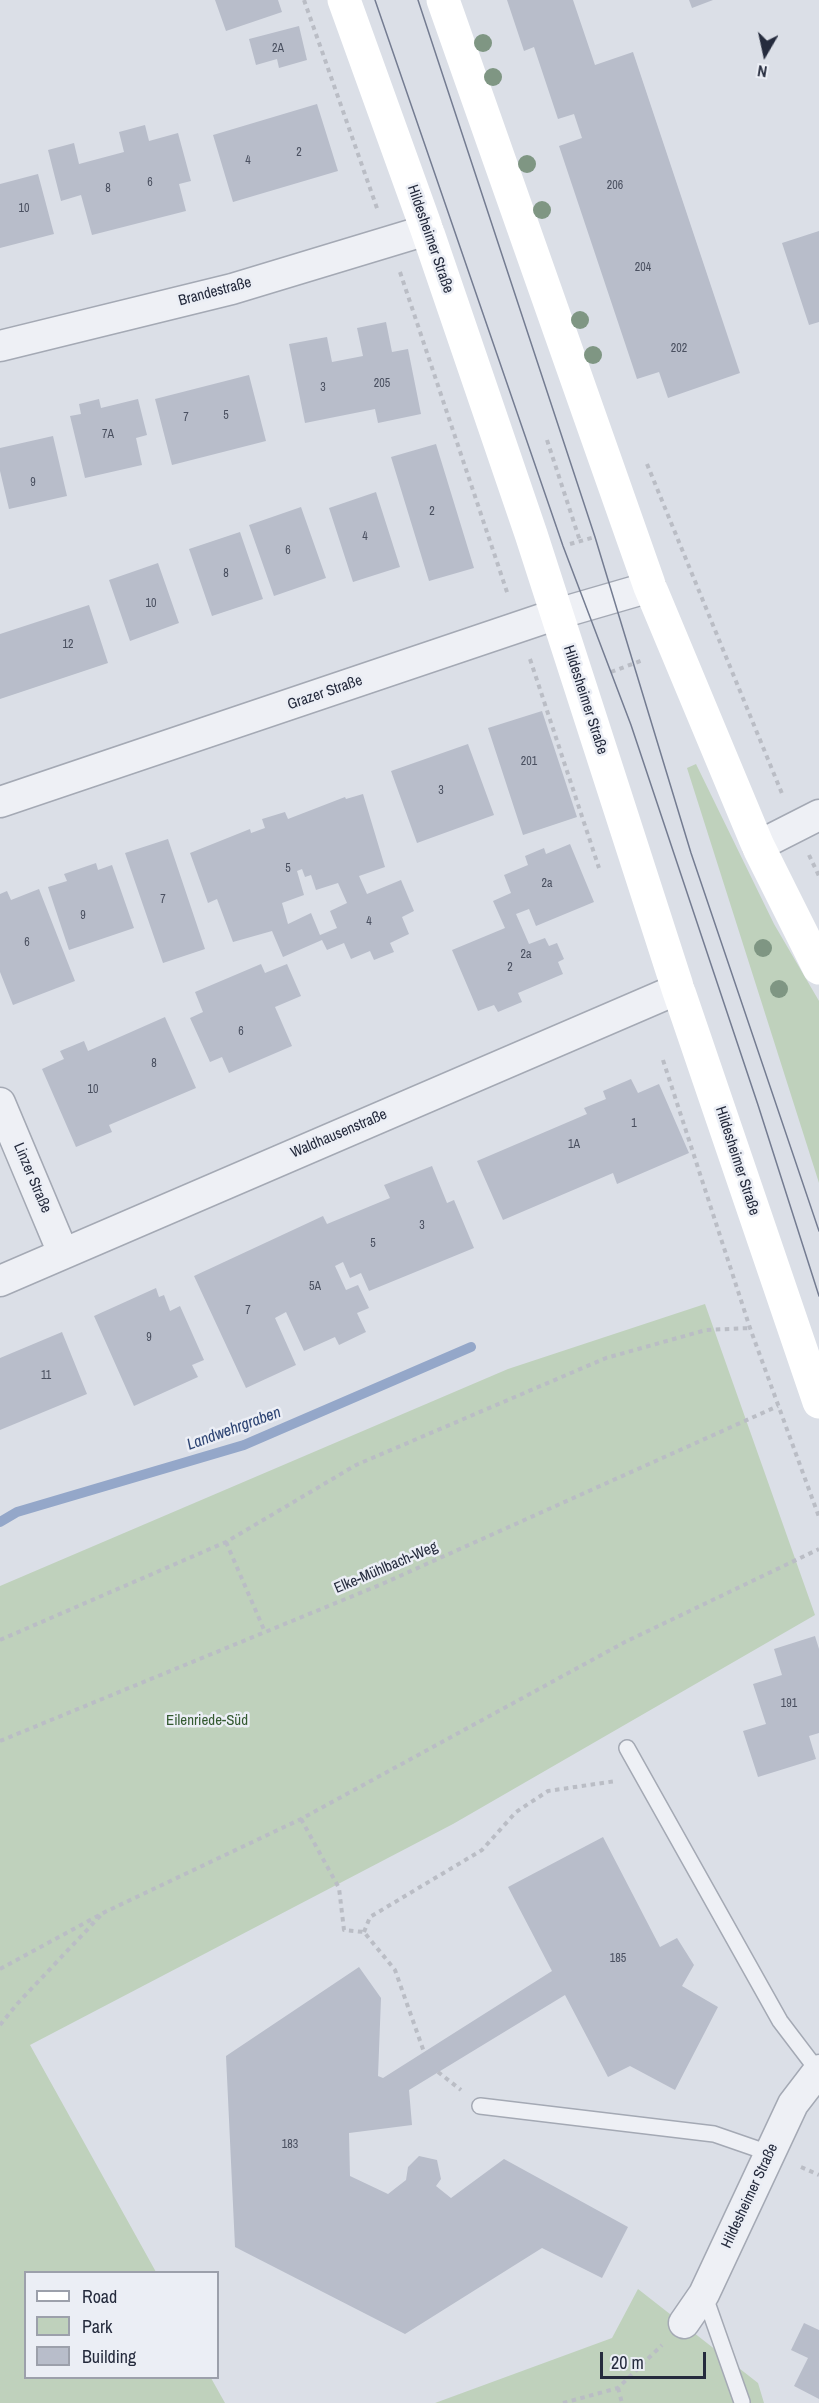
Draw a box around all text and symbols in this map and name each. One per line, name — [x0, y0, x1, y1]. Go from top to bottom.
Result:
north arrow — [735, 24, 795, 84]
house number: 2A — [272, 42, 284, 56]
text: N — [756, 60, 769, 83]
house number: 2 — [296, 146, 302, 160]
house number: 4 — [245, 154, 251, 168]
house number: 6 — [147, 176, 153, 190]
house number: 206 — [607, 179, 623, 193]
house number: 8 — [105, 182, 111, 196]
street label: Hildesheimer Straße — [403, 182, 457, 296]
house number: 10 — [19, 202, 29, 216]
house number: 204 — [635, 261, 651, 275]
street label: Brandestraße — [177, 274, 253, 310]
house number: 202 — [671, 342, 687, 356]
house number: 205 — [374, 377, 390, 391]
house number: 3 — [320, 381, 326, 395]
house number: 5 — [223, 409, 229, 423]
house number: 7 — [183, 411, 189, 425]
house number: 7A — [102, 428, 114, 442]
house number: 9 — [30, 476, 36, 490]
house number: 2 — [429, 505, 435, 519]
house number: 4 — [362, 530, 368, 544]
house number: 6 — [285, 544, 291, 558]
house number: 8 — [223, 567, 229, 581]
house number: 10 — [146, 597, 156, 611]
house number: 12 — [63, 638, 73, 652]
street label: Hildesheimer Straße — [559, 643, 611, 757]
street label: Grazer Straße — [285, 672, 365, 714]
house number: 201 — [521, 755, 537, 769]
house number: 3 — [438, 784, 444, 798]
house number: 5 — [285, 862, 291, 876]
house number: 2a — [542, 877, 552, 891]
house number: 7 — [160, 893, 166, 907]
house number: 9 — [80, 909, 86, 923]
house number: 4 — [366, 915, 372, 929]
house number: 6 — [24, 936, 30, 950]
house number: 2a — [521, 948, 531, 962]
house number: 2 — [507, 961, 513, 975]
house number: 6 — [238, 1025, 244, 1039]
house number: 8 — [151, 1057, 157, 1071]
house number: 10 — [88, 1083, 98, 1097]
street label: Hildesheimer Straße — [711, 1104, 763, 1218]
street label: Waldhausenstraße — [288, 1106, 390, 1162]
house number: 1 — [631, 1117, 637, 1131]
house number: 1A — [568, 1138, 580, 1152]
street label: Linzer Straße — [9, 1140, 55, 1216]
house number: 3 — [419, 1219, 425, 1233]
house number: 5 — [370, 1237, 376, 1251]
house number: 5A — [309, 1280, 321, 1294]
house number: 7 — [245, 1304, 251, 1318]
house number: 9 — [146, 1331, 152, 1345]
house number: 11 — [41, 1369, 51, 1383]
water label: Landwehrgraben — [184, 1403, 284, 1455]
street label: Elke-Mühlbach-Weg — [332, 1538, 440, 1598]
house number: 191 — [781, 1697, 797, 1711]
park label: Eilenriede-Süd — [166, 1712, 248, 1730]
house number: 185 — [610, 1952, 626, 1966]
house number: 183 — [282, 2138, 298, 2152]
street label: Hildesheimer Straße — [718, 2141, 782, 2251]
legend — [24, 2271, 219, 2379]
text: Road — [82, 2284, 117, 2309]
text: Park — [82, 2314, 112, 2339]
scale bar — [603, 2340, 710, 2378]
text: Building — [82, 2344, 136, 2369]
text: 20 m — [611, 2350, 644, 2375]

